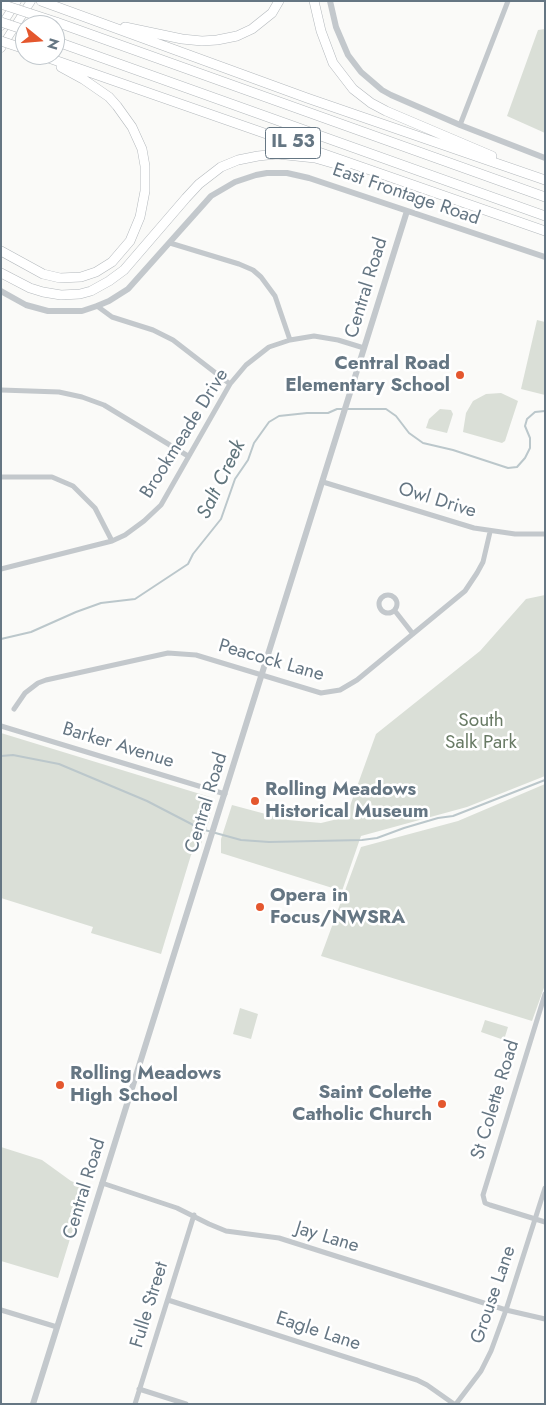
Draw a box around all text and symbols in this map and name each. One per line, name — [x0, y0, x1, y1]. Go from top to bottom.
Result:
north arrow — [15, 15, 65, 65]
text: N — [42, 36, 65, 52]
road number: IL 53 — [266, 128, 320, 158]
street label: East Frontage Road — [329, 159, 483, 231]
street label: Central Road — [341, 235, 393, 341]
place label: Central Road Elementary School — [285, 353, 450, 397]
street label: Brookmeade Drive — [136, 365, 234, 503]
marker: Central Road Elementary School — [454, 369, 466, 381]
water label: Salt Creek — [193, 437, 251, 523]
street label: Owl Drive — [395, 478, 479, 524]
street label: Peacock Lane — [216, 635, 326, 687]
park label: South Salk Park — [445, 710, 517, 754]
street label: Barker Avenue — [59, 718, 177, 774]
street label: Central Road — [181, 750, 233, 856]
place label: Rolling Meadows Historical Museum — [265, 779, 429, 823]
marker: Rolling Meadows Historical Museum — [249, 795, 261, 807]
place label: Opera in Focus/NWSRA — [270, 885, 405, 929]
marker: Opera in Focus/NWSRA — [254, 901, 266, 913]
street label: St Colette Road — [467, 1037, 525, 1163]
place label: Rolling Meadows High School — [70, 1063, 221, 1107]
marker: Rolling Meadows High School — [54, 1079, 66, 1091]
place label: Saint Colette Catholic Church — [292, 1082, 432, 1126]
marker: Saint Colette Catholic Church — [436, 1098, 448, 1110]
street label: Central Road — [59, 1136, 111, 1242]
street label: Jay Lane — [293, 1218, 361, 1258]
street label: Grouse Lane — [467, 1243, 521, 1347]
street label: Fulle Street — [126, 1259, 174, 1351]
street label: Eagle Lane — [273, 1308, 363, 1356]

